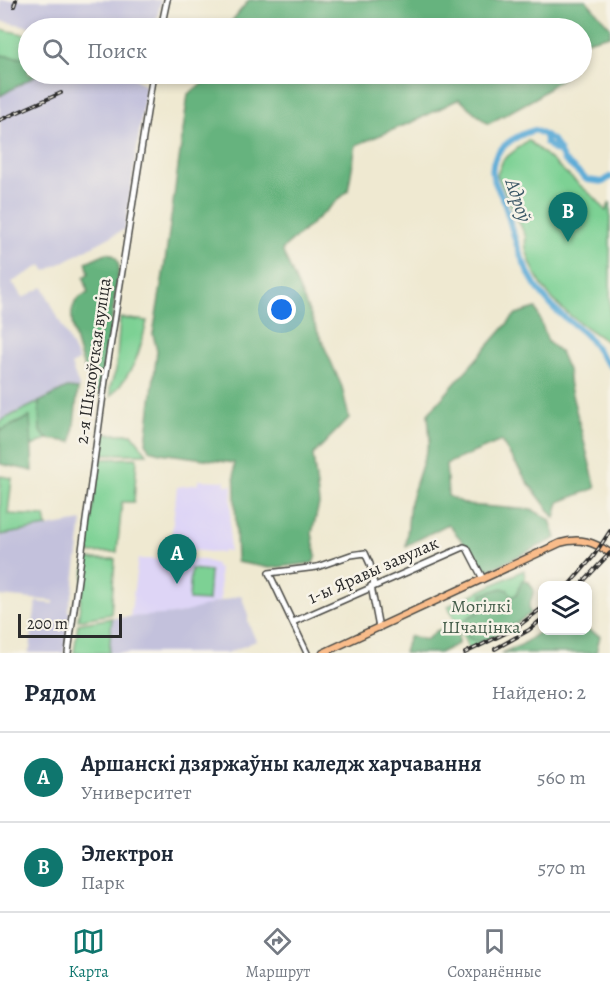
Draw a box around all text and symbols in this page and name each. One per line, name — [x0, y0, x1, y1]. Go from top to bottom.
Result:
search box — [18, 18, 592, 84]
icon: search — [39, 35, 72, 68]
text: Поиск — [87, 36, 147, 66]
water label: Адроў — [498, 174, 539, 226]
pin: B — [548, 192, 588, 242]
street label: 2-я Шклоўская вуліца — [69, 276, 117, 446]
your location — [267, 295, 296, 324]
street label: 1-ы Яравы завулак — [304, 530, 442, 610]
pin: A — [158, 534, 196, 584]
map controls — [538, 581, 592, 635]
button: layers — [538, 581, 592, 635]
park label: Могілкі Шчацінка — [442, 594, 521, 639]
scale bar — [18, 611, 122, 638]
text: 200 m — [27, 613, 68, 635]
text: Рядом — [24, 675, 96, 710]
text: Найдено: 2 — [491, 679, 586, 706]
text: Аршанскі дзяржаўны каледж харчавання — [81, 749, 482, 779]
text: A — [37, 764, 50, 791]
text: 560 m — [537, 764, 586, 791]
text: Университет — [81, 779, 192, 806]
text: Электрон — [81, 839, 174, 869]
text: B — [37, 854, 50, 881]
text: 570 m — [538, 854, 586, 881]
text: Парк — [81, 869, 125, 896]
tab: Карта — [68, 925, 109, 983]
tab: Маршрут — [246, 925, 310, 983]
tab: Сохранённые — [447, 925, 542, 983]

